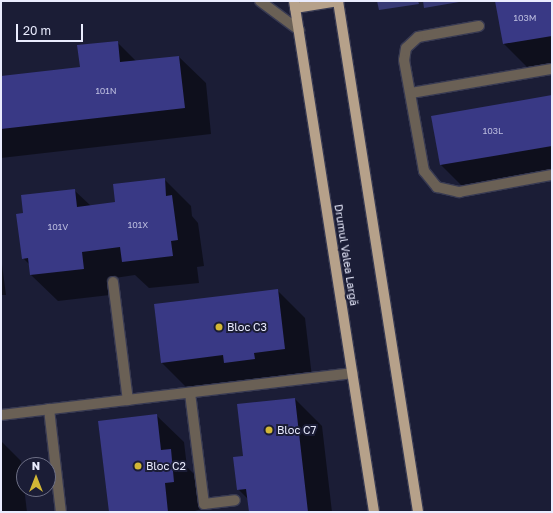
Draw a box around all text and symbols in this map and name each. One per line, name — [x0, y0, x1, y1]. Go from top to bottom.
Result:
house number: 103M — [514, 13, 536, 23]
scale bar — [18, 16, 85, 42]
text: 20 m — [23, 23, 51, 38]
house number: 101N — [95, 86, 117, 96]
house number: 103L — [483, 126, 503, 136]
street label: Drumul Valea Largă — [331, 203, 361, 307]
house number: 101X — [128, 220, 148, 230]
house number: 101V — [48, 222, 68, 232]
place label: Bloc C3 — [227, 320, 267, 334]
marker: Bloc C3 — [214, 322, 224, 332]
place label: Bloc C7 — [277, 423, 316, 437]
marker: Bloc C7 — [264, 425, 274, 435]
north arrow — [16, 457, 56, 497]
text: N — [32, 459, 40, 472]
place label: Bloc C2 — [146, 459, 186, 473]
marker: Bloc C2 — [133, 461, 143, 471]

